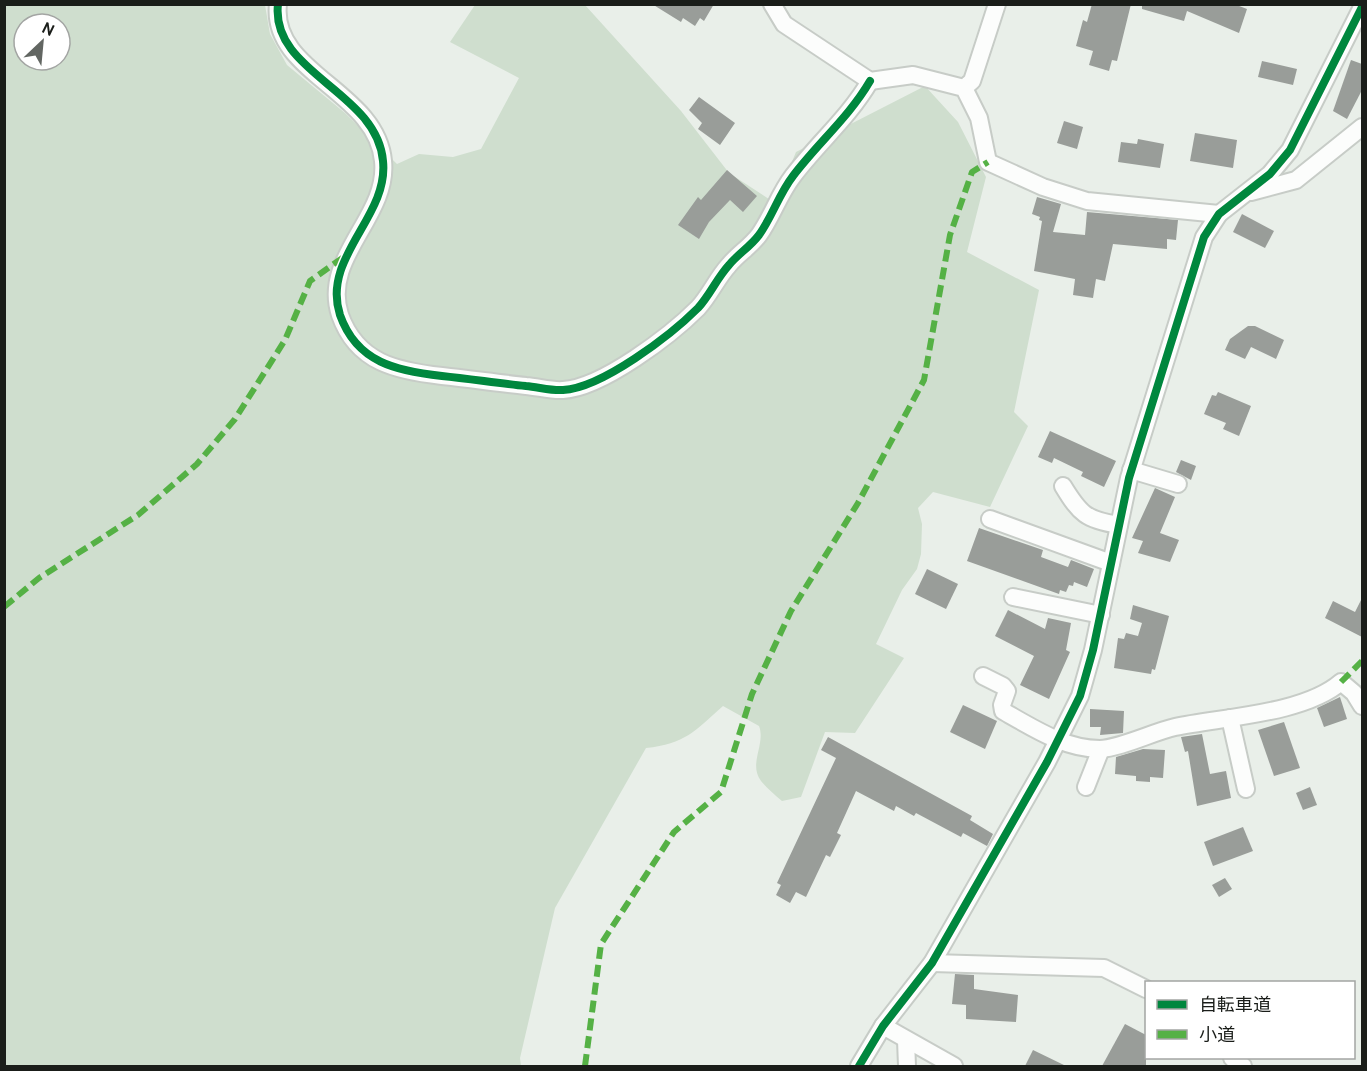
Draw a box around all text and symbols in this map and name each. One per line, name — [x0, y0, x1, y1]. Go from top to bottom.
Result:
north arrow — [12, 12, 72, 72]
text: N — [39, 18, 58, 40]
legend — [1145, 981, 1355, 1059]
text: 自転車道 — [1199, 994, 1271, 1016]
text: 小道 — [1199, 1024, 1235, 1046]

